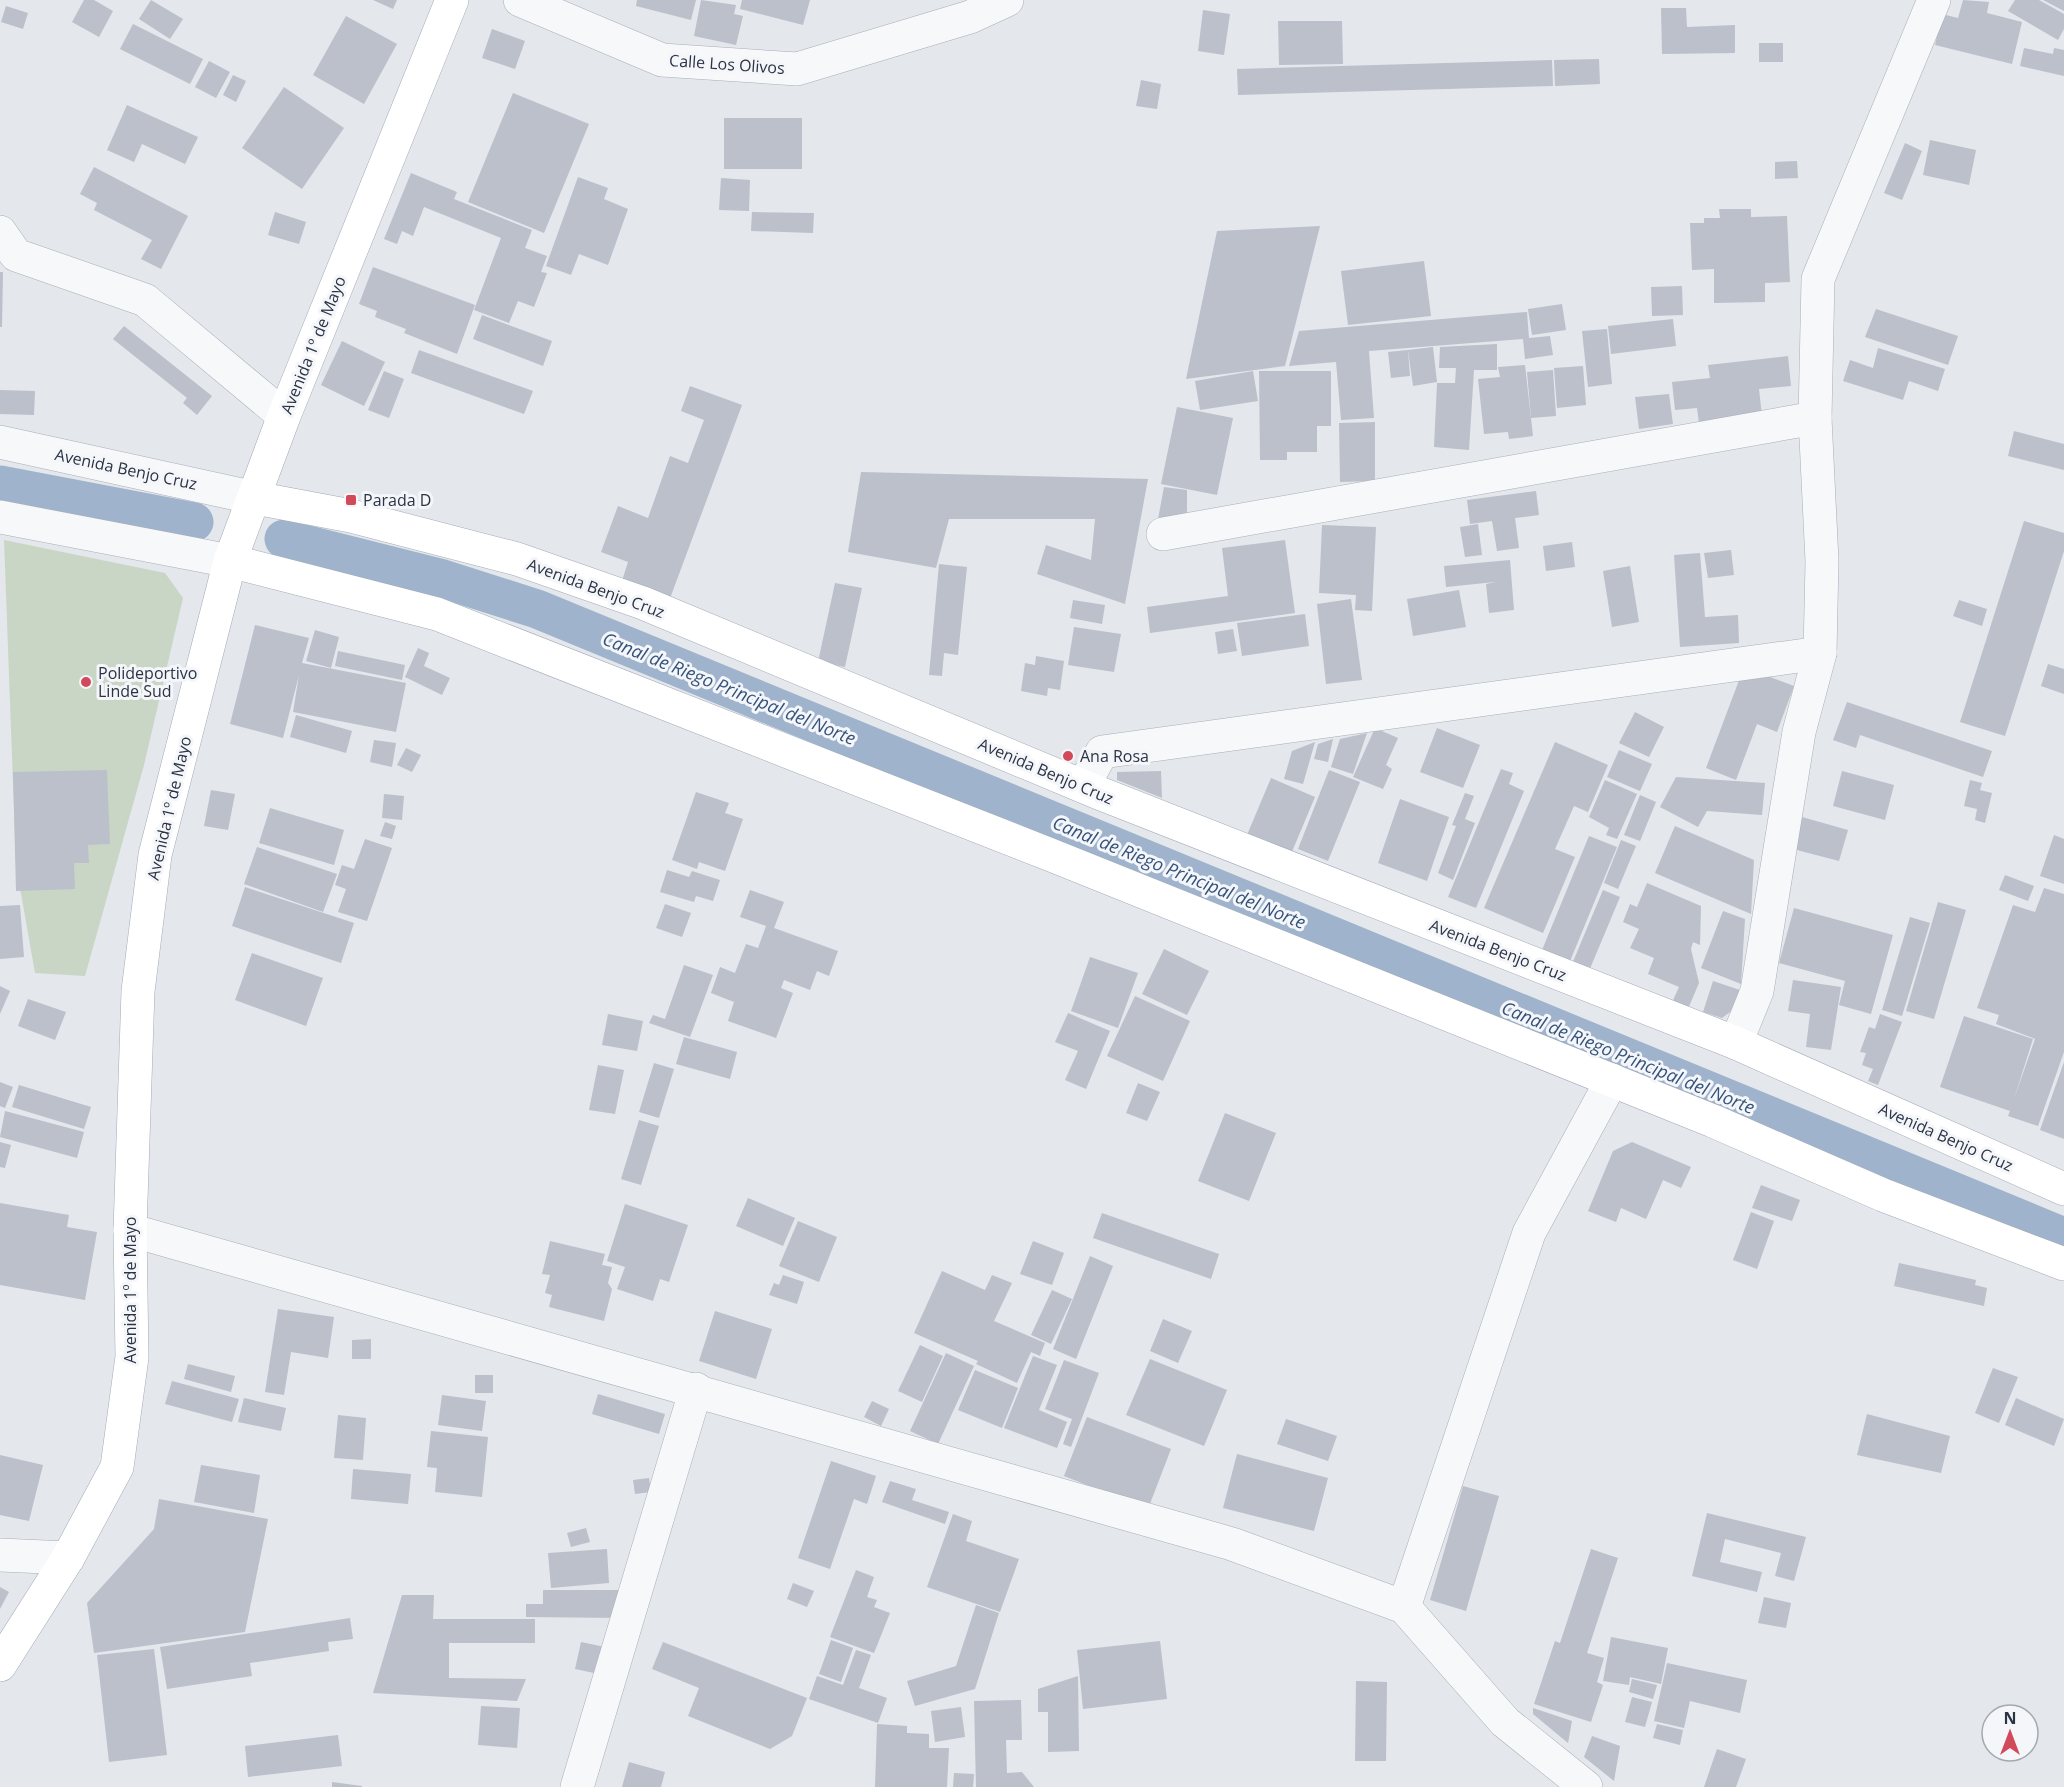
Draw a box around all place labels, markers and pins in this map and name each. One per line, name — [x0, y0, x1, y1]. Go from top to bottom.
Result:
place label: Parada D — [363, 489, 431, 511]
marker: Parada D — [344, 493, 358, 507]
place label: Polideportivo Linde Sud — [98, 662, 197, 702]
marker: Polideportivo Linde Sud — [79, 675, 93, 689]
place label: Ana Rosa — [1080, 745, 1149, 767]
marker: Ana Rosa — [1061, 749, 1075, 763]

